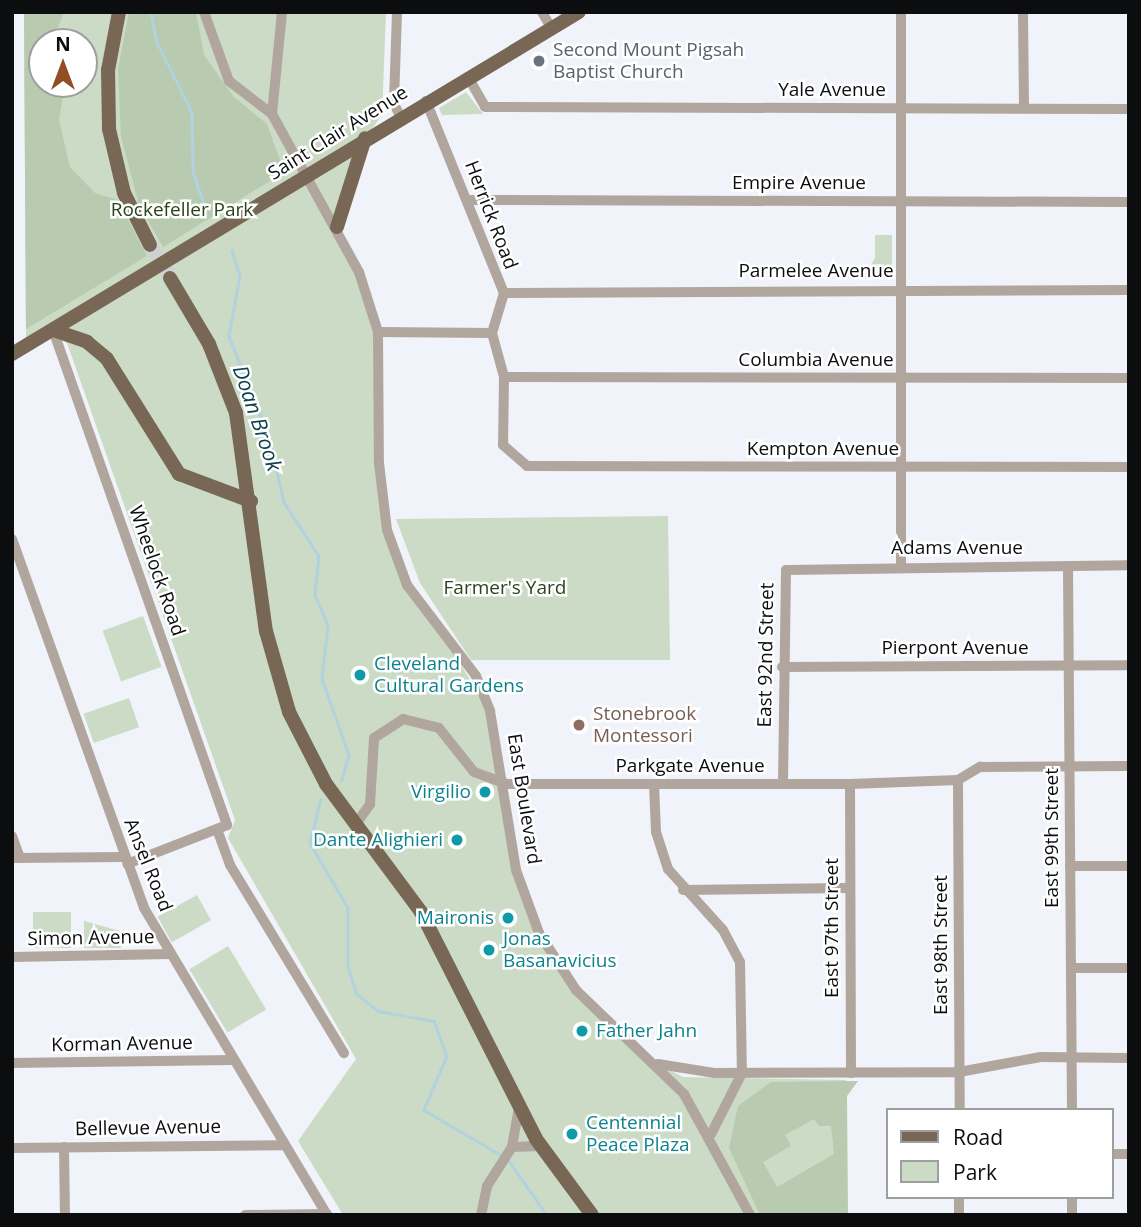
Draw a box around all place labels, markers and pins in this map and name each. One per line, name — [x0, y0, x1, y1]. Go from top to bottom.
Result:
place label: Second Mount Pigsah Baptist Church — [553, 39, 744, 83]
marker: Second Mount Pigsah Baptist Church — [531, 53, 547, 69]
place label: Cleveland Cultural Gardens — [374, 653, 524, 697]
marker: Cleveland Cultural Gardens — [352, 667, 368, 683]
place label: Stonebrook Montessori — [593, 703, 696, 747]
marker: Stonebrook Montessori — [571, 717, 587, 733]
place label: Virgilio — [411, 781, 471, 803]
marker: Virgilio — [477, 784, 493, 800]
place label: Dante Alighieri — [313, 829, 443, 851]
marker: Dante Alighieri — [449, 832, 465, 848]
place label: Maironis — [417, 907, 494, 929]
marker: Maironis — [500, 910, 516, 926]
place label: Jonas Basanavicius — [503, 928, 617, 972]
marker: Jonas Basanavicius — [481, 942, 497, 958]
place label: Father Jahn — [596, 1020, 697, 1042]
marker: Father Jahn — [574, 1023, 590, 1039]
place label: Centennial Peace Plaza — [586, 1112, 690, 1156]
marker: Centennial Peace Plaza — [564, 1126, 580, 1142]

